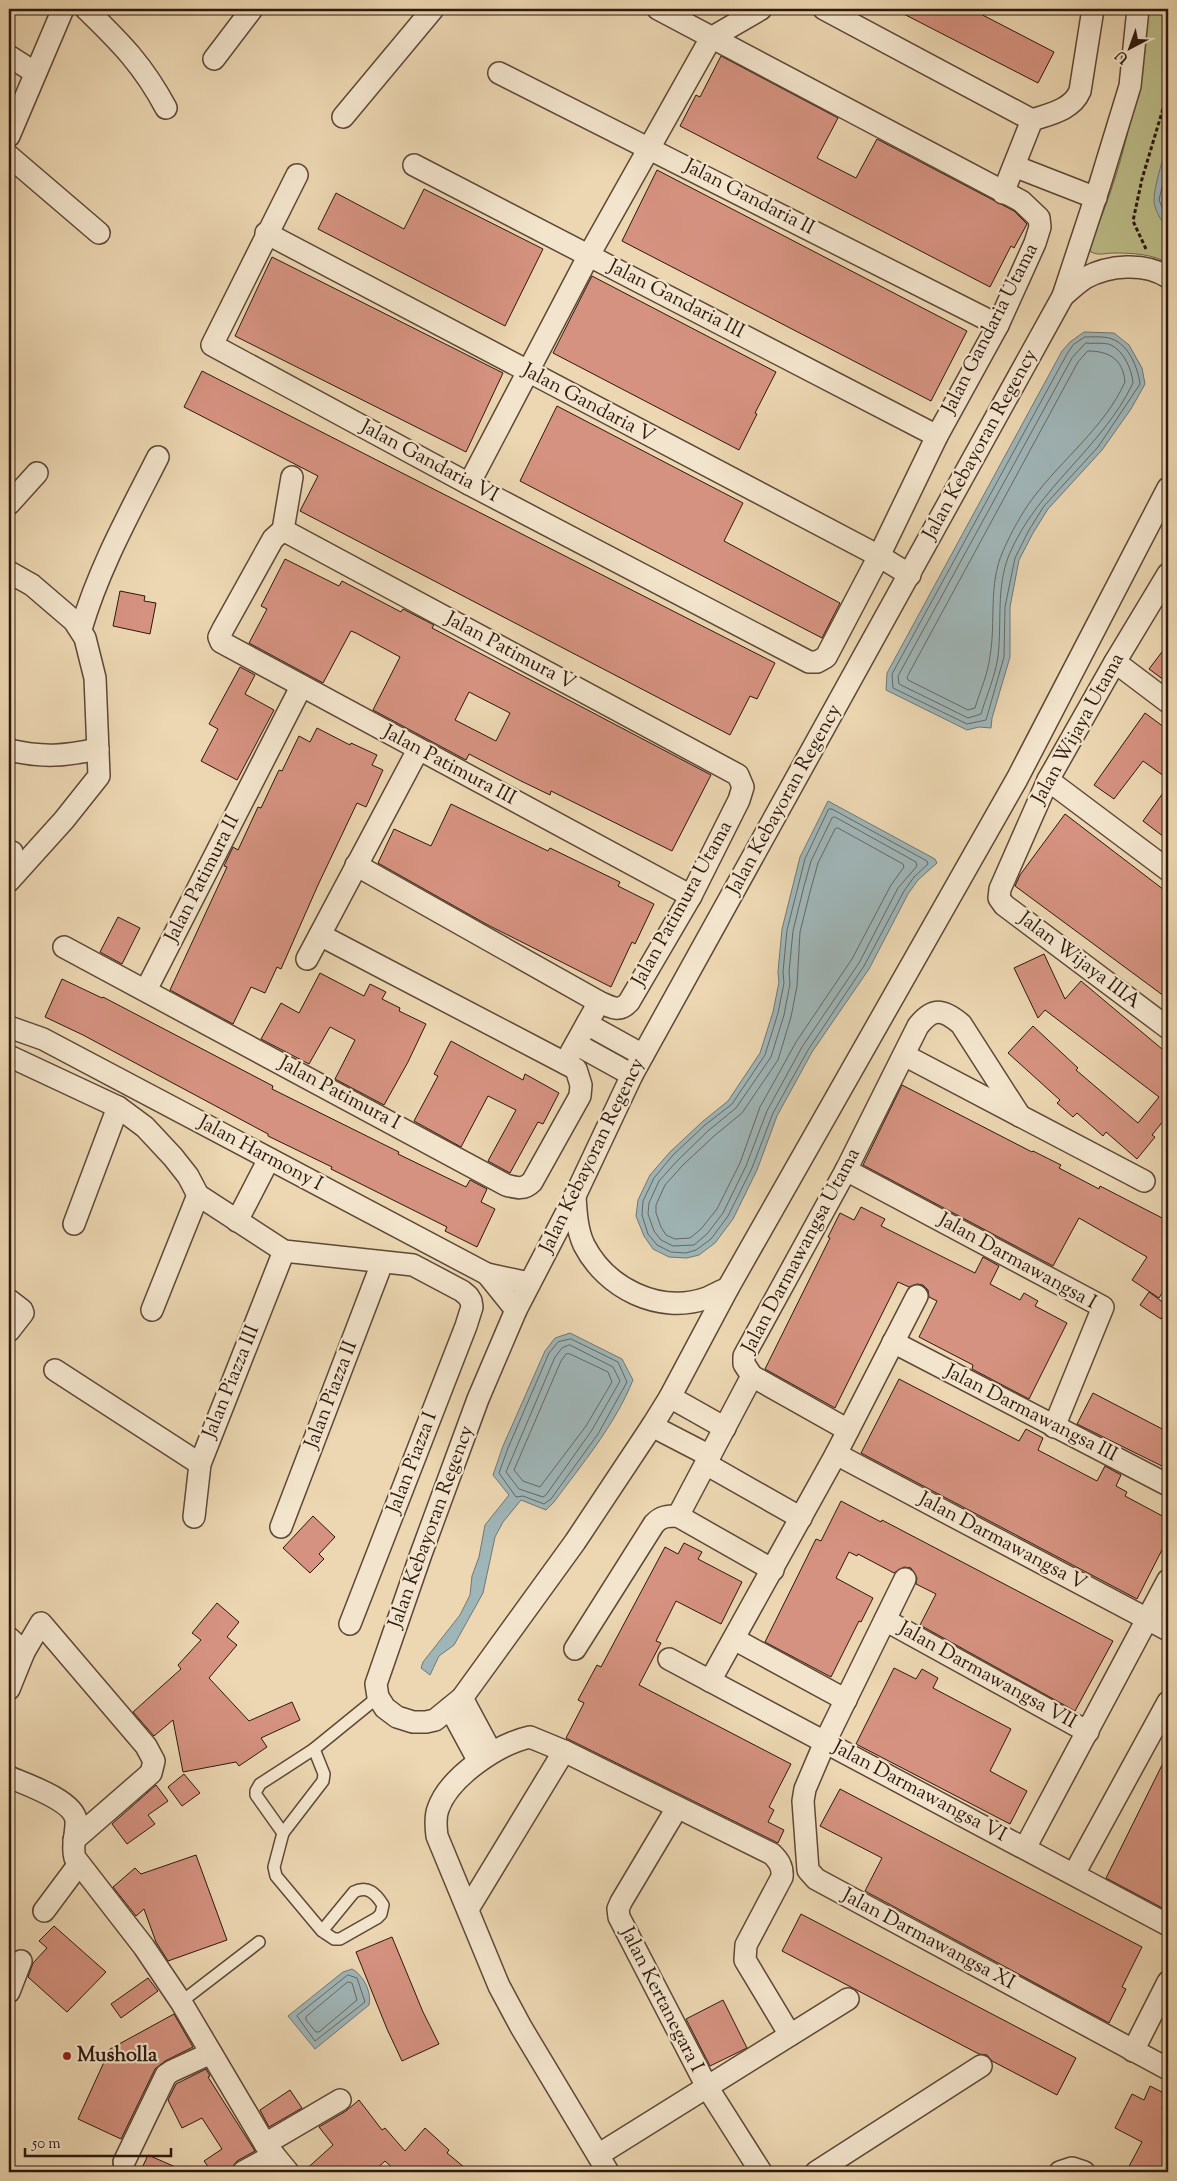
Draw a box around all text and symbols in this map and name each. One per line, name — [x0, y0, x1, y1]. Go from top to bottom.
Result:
north arrow — [1104, 22, 1154, 72]
text: U — [1111, 45, 1134, 68]
street label: Jalan Gandaria II — [678, 152, 820, 244]
street label: Jalan Gandaria Utama — [935, 239, 1047, 420]
street label: Jalan Gandaria III — [602, 253, 750, 347]
street label: Jalan Kebayoran Regency — [916, 344, 1046, 546]
street label: Jalan Gandaria V — [516, 356, 659, 451]
street label: Jalan Gandaria VI — [354, 413, 504, 511]
street label: Jalan Patimura V — [439, 605, 580, 698]
street label: Jalan Wijaya Utama — [1025, 648, 1133, 811]
street label: Jalan Kebayoran Regency — [720, 699, 850, 901]
street label: Jalan Patimura III — [376, 718, 521, 814]
street label: Jalan Patimura II — [158, 809, 248, 949]
street label: Jalan Patimura Utama — [625, 816, 741, 993]
street label: Jalan Wijaya IIIA — [1011, 905, 1146, 1017]
street label: Jalan Patimura I — [272, 1049, 405, 1138]
street label: Jalan Kebayoran Regency — [533, 1053, 653, 1259]
street label: Jalan Harmony I — [192, 1108, 328, 1199]
street label: Jalan Darmawangsa Utama — [735, 1143, 868, 1360]
street label: Jalan Darmawangsa I — [932, 1206, 1102, 1318]
street label: Jalan Piazza III — [196, 1320, 268, 1444]
street label: Jalan Piazza II — [298, 1336, 366, 1454]
street label: Jalan Darmawangsa III — [939, 1357, 1123, 1470]
street label: Jalan Piazza I — [380, 1407, 446, 1519]
street label: Jalan Kebayoran Regency — [381, 1421, 482, 1633]
street label: Jalan Darmawangsa V — [912, 1485, 1091, 1599]
street label: Jalan Darmawangsa VII — [892, 1614, 1082, 1737]
street label: Jalan Darmawangsa VI — [826, 1733, 1012, 1850]
street label: Jalan Darmawangsa XI — [835, 1882, 1020, 1998]
street label: Jalan Kertanegara I — [611, 1921, 710, 2078]
place label: Musholla — [77, 2042, 158, 2071]
marker: Musholla — [61, 2050, 73, 2062]
scale bar — [25, 2126, 171, 2158]
text: 50 m — [31, 2134, 61, 2155]

